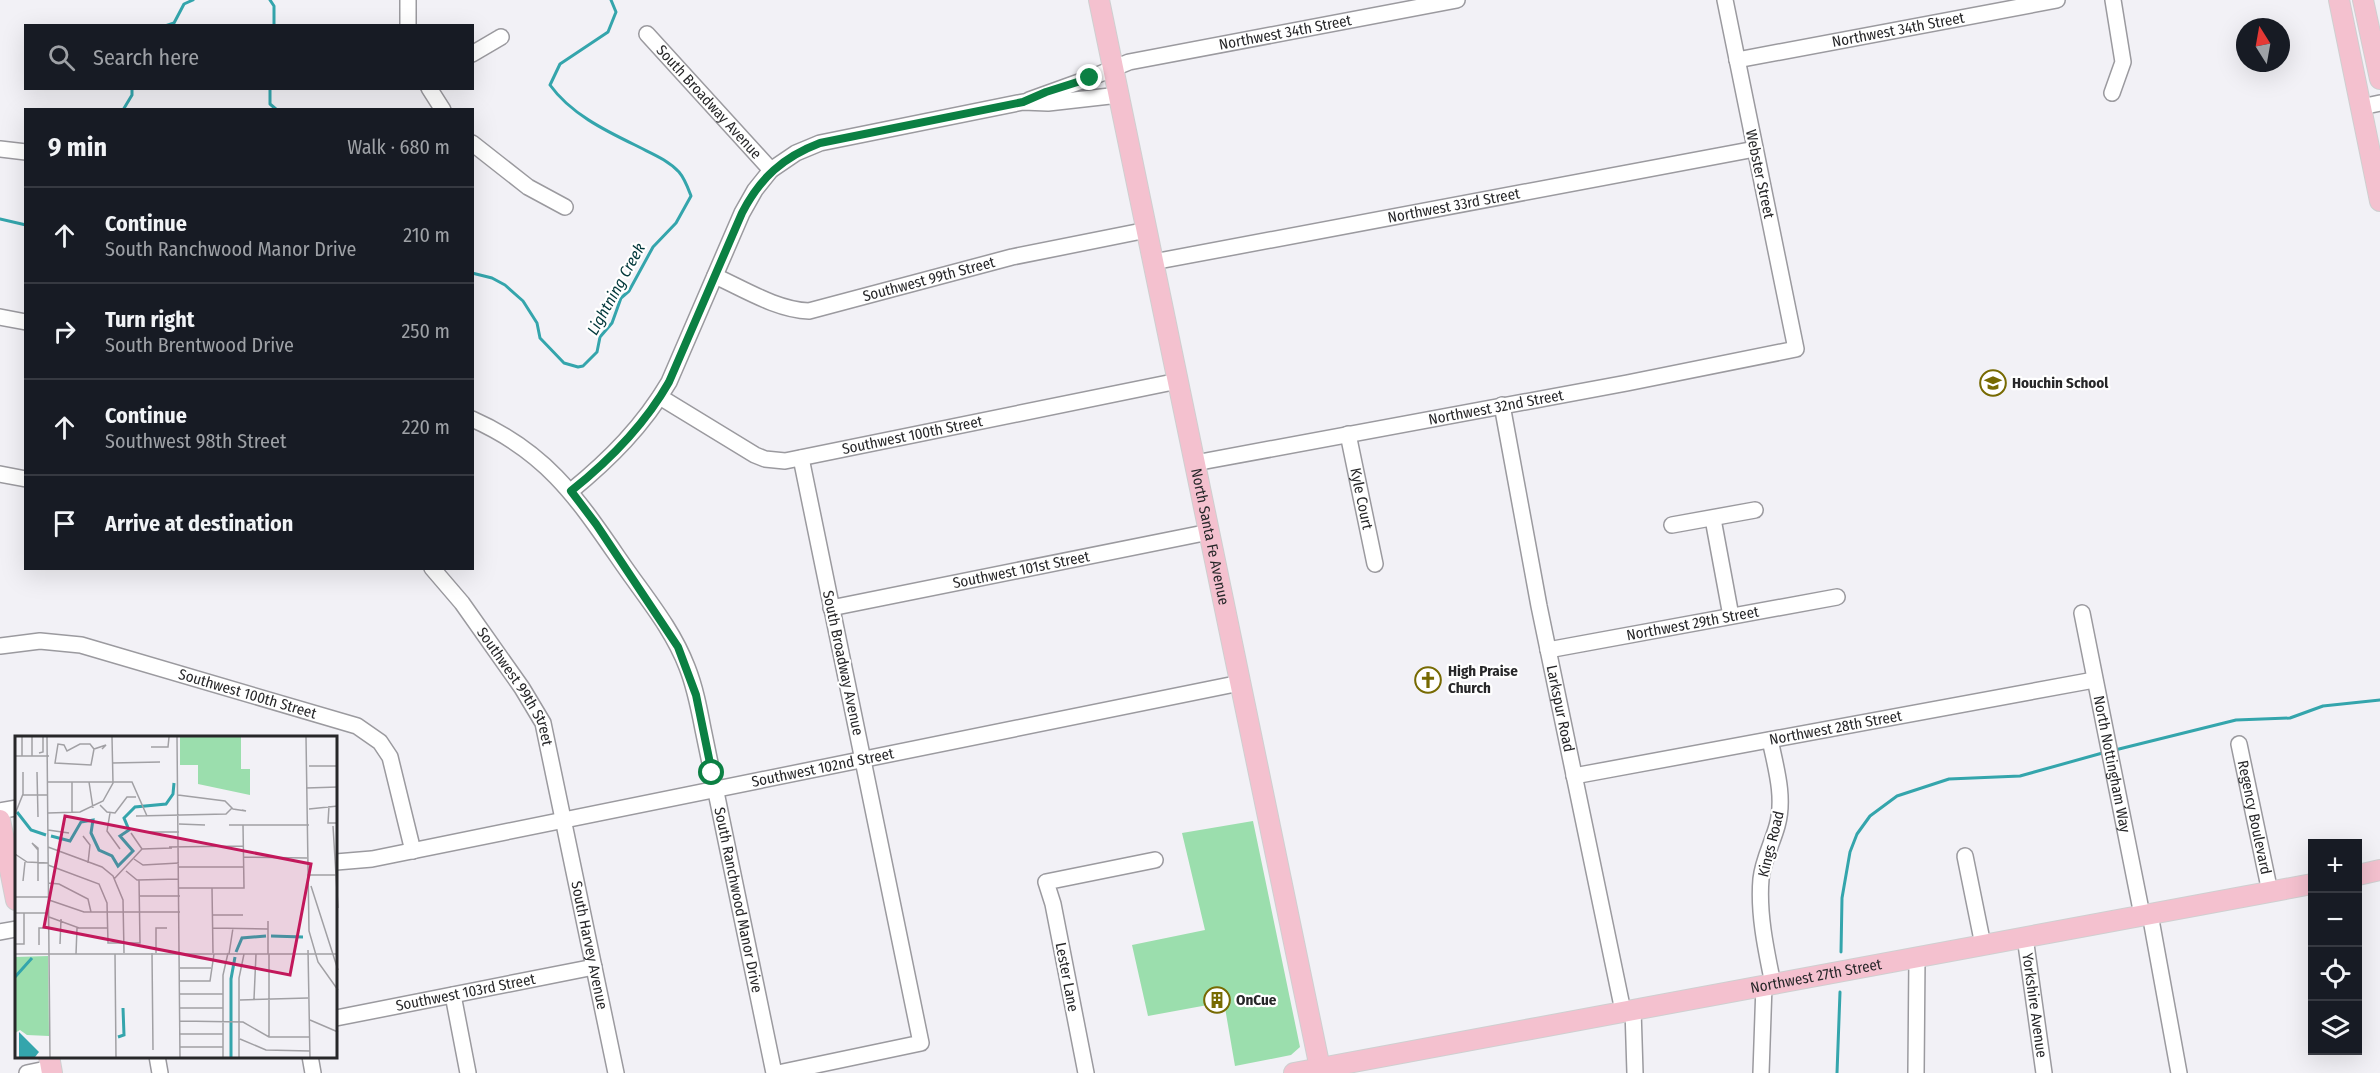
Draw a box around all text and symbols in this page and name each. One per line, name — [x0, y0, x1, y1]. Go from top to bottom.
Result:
street label: Northwest 34th Street — [1830, 9, 1966, 51]
street label: Northwest 34th Street — [1218, 11, 1353, 54]
north arrow — [2236, 18, 2290, 72]
search box — [24, 24, 474, 90]
icon: search — [45, 41, 78, 74]
street label: South Broadway Avenue — [653, 41, 765, 163]
text: Search here — [93, 44, 199, 71]
route end — [1076, 64, 1102, 90]
street label: Webster Street — [1742, 128, 1778, 220]
text: 9 min — [48, 132, 107, 163]
text: Walk · 680 m — [347, 135, 450, 159]
street label: Northwest 33rd Street — [1386, 184, 1521, 227]
text: Continue — [105, 210, 187, 237]
icon: ahead — [48, 219, 81, 252]
text: 210 m — [403, 223, 450, 247]
text: South Ranchwood Manor Drive — [105, 237, 356, 261]
water label: Lightning Creek — [583, 240, 649, 338]
street label: Southwest 99th Street — [861, 253, 997, 305]
text: Turn right — [105, 306, 194, 333]
icon: right — [48, 315, 81, 348]
text: 250 m — [402, 319, 450, 343]
text: South Brentwood Drive — [105, 333, 294, 357]
school or university icon: Houchin School — [1978, 368, 2008, 398]
place label: Houchin School — [2012, 374, 2109, 392]
street label: Northwest 32nd Street — [1427, 386, 1565, 429]
text: Continue — [105, 402, 187, 429]
icon: ahead — [48, 411, 81, 444]
street label: Southwest 100th Street — [840, 412, 984, 458]
text: 220 m — [402, 415, 450, 439]
text: Southwest 98th Street — [105, 429, 286, 453]
street label: Kyle Court — [1346, 466, 1377, 531]
street label: North Santa Fe Avenue — [1187, 467, 1233, 607]
icon: arrive — [48, 507, 81, 540]
text: Arrive at destination — [105, 510, 293, 537]
street label: Southwest 101st Street — [951, 547, 1091, 592]
street label: South Broadway Avenue — [819, 589, 867, 737]
street label: Northwest 29th Street — [1625, 603, 1760, 644]
street label: Southwest 99th Street — [473, 624, 557, 747]
place label: High Praise Church — [1448, 662, 1518, 697]
street label: Larkspur Road — [1542, 663, 1578, 753]
street label: Southwest 100th Street — [176, 665, 319, 723]
church icon: High Praise Church — [1413, 665, 1443, 695]
street label: North Nottingham Way — [2090, 694, 2134, 834]
street label: Northwest 28th Street — [1768, 707, 1903, 749]
inset map — [15, 736, 338, 1058]
street label: Southwest 102nd Street — [750, 744, 895, 791]
route start — [698, 759, 724, 785]
street label: Regency Boulevard — [2234, 759, 2275, 876]
street label: South Ranchwood Manor Drive — [710, 806, 766, 994]
street label: Kings Road — [1754, 809, 1788, 879]
map controls — [2308, 839, 2362, 1055]
button: + — [2308, 839, 2362, 893]
street label: South Harvey Avenue — [567, 880, 611, 1011]
button: − — [2308, 893, 2362, 947]
street label: Lester Lane — [1051, 941, 1083, 1013]
button: locate — [2308, 947, 2362, 1001]
street label: Yorkshire Avenue — [2018, 952, 2051, 1059]
street label: Northwest 27th Street — [1749, 955, 1883, 997]
street label: Southwest 103rd Street — [394, 970, 537, 1015]
building icon: OnCue — [1202, 985, 1232, 1015]
place label: OnCue — [1236, 991, 1277, 1009]
button: layers — [2308, 1001, 2362, 1055]

